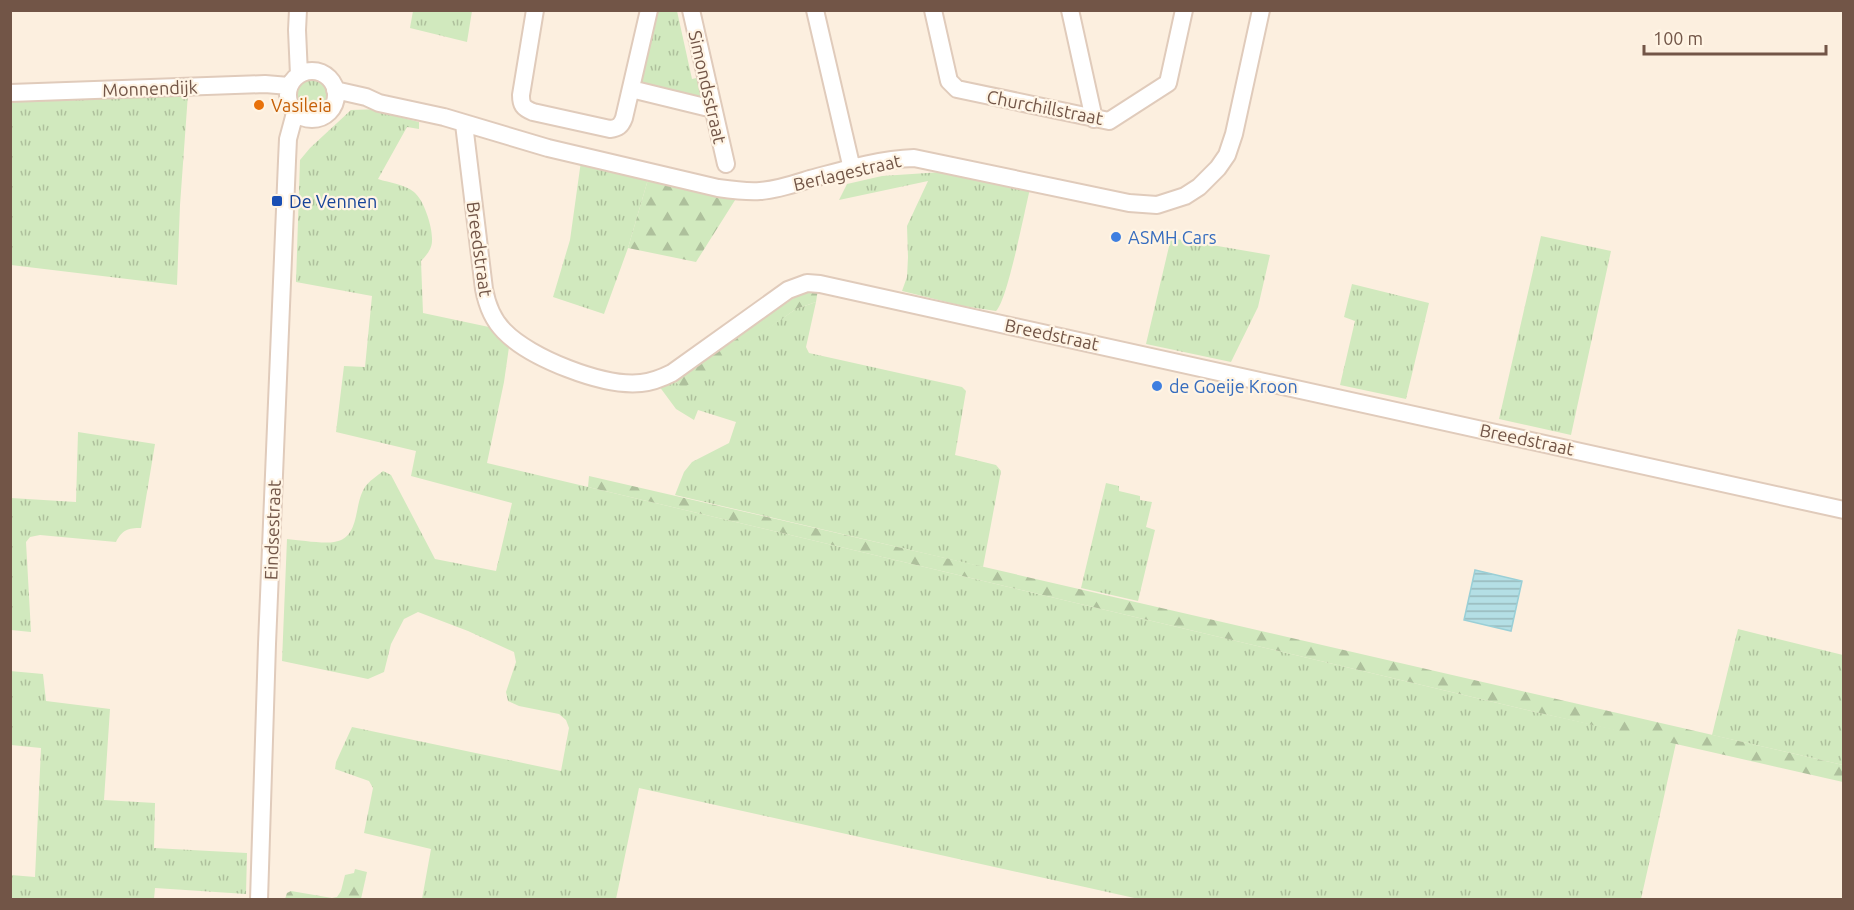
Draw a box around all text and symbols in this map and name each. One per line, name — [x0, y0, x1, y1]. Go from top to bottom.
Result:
scale bar — [1644, 18, 1826, 56]
street label: Simondsstraat — [685, 28, 731, 146]
text: 100 m — [1653, 28, 1703, 48]
street label: Monnendijk — [102, 76, 198, 100]
street label: Churchillstraat — [985, 86, 1105, 128]
place label: Vasileia — [271, 95, 332, 115]
marker: Vasileia — [252, 98, 266, 112]
street label: Berlagestraat — [791, 150, 903, 194]
place label: De Vennen — [289, 191, 377, 211]
marker: De Vennen — [270, 194, 284, 208]
street label: Breedstraat — [463, 200, 497, 298]
place label: ASMH Cars — [1128, 227, 1217, 247]
marker: ASMH Cars — [1109, 230, 1123, 244]
street label: Breedstraat — [1003, 314, 1101, 354]
place label: de Goeije Kroon — [1169, 376, 1298, 396]
marker: de Goeije Kroon — [1150, 379, 1164, 393]
street label: Breedstraat — [1478, 419, 1576, 459]
street label: Eindsestraat — [260, 480, 284, 580]

